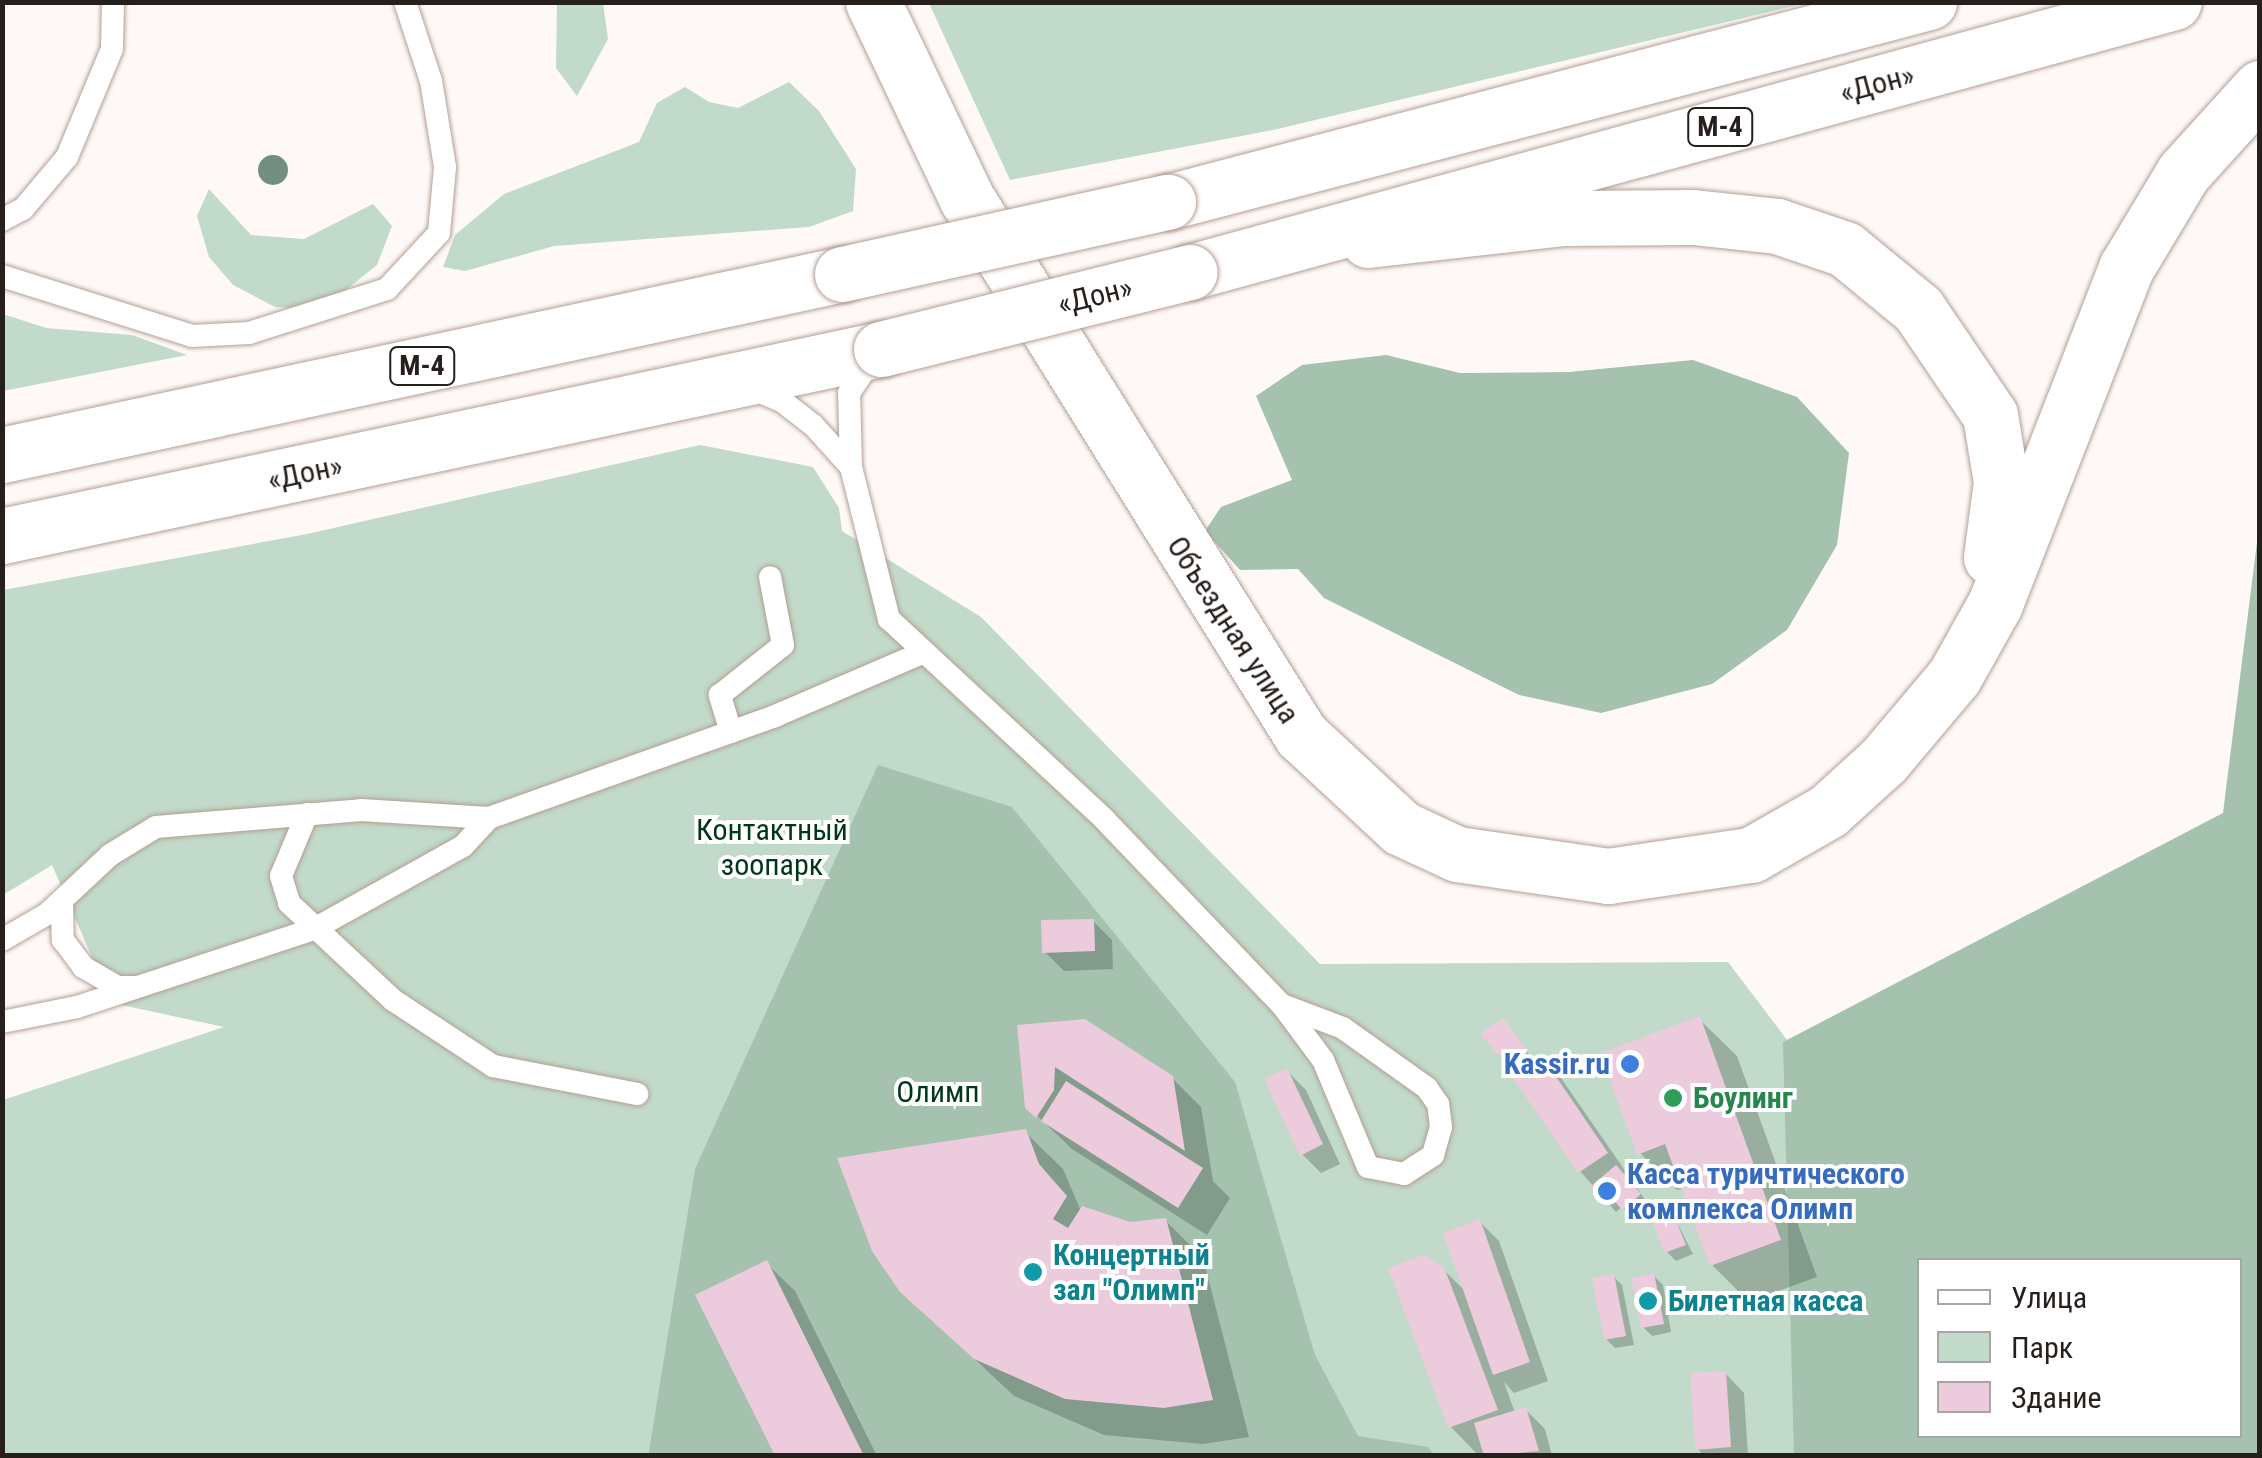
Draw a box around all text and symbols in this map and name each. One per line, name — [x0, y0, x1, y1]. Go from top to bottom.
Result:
street label: «Дон» — [1836, 57, 1918, 111]
road number: М-4 — [1685, 104, 1755, 150]
street label: «Дон» — [1054, 269, 1136, 323]
road number: М-4 — [387, 343, 457, 389]
street label: «Дон» — [264, 448, 346, 498]
street label: Объездная улица — [1159, 530, 1307, 730]
park label: Контактный зоопарк — [696, 812, 848, 882]
place label: Kassir.ru — [1504, 1046, 1610, 1082]
marker: Kassir.ru — [1619, 1053, 1641, 1075]
park label: Олимп — [896, 1074, 980, 1110]
place label: Боулинг — [1693, 1080, 1793, 1116]
marker: Боулинг — [1662, 1087, 1684, 1109]
place label: Касса туричтического комплекса Олимп — [1627, 1156, 1905, 1226]
marker: Касса туричтического комплекса Олимп — [1596, 1180, 1618, 1202]
place label: Концертный зал "Олимп" — [1053, 1237, 1210, 1308]
legend — [1917, 1258, 2242, 1438]
marker: Концертный зал "Олимп" — [1022, 1261, 1044, 1283]
text: Улица — [2011, 1280, 2087, 1315]
place label: Билетная касса — [1668, 1283, 1863, 1319]
marker: Билетная касса — [1637, 1290, 1659, 1312]
text: Парк — [2011, 1330, 2073, 1365]
text: Здание — [2011, 1380, 2102, 1415]

